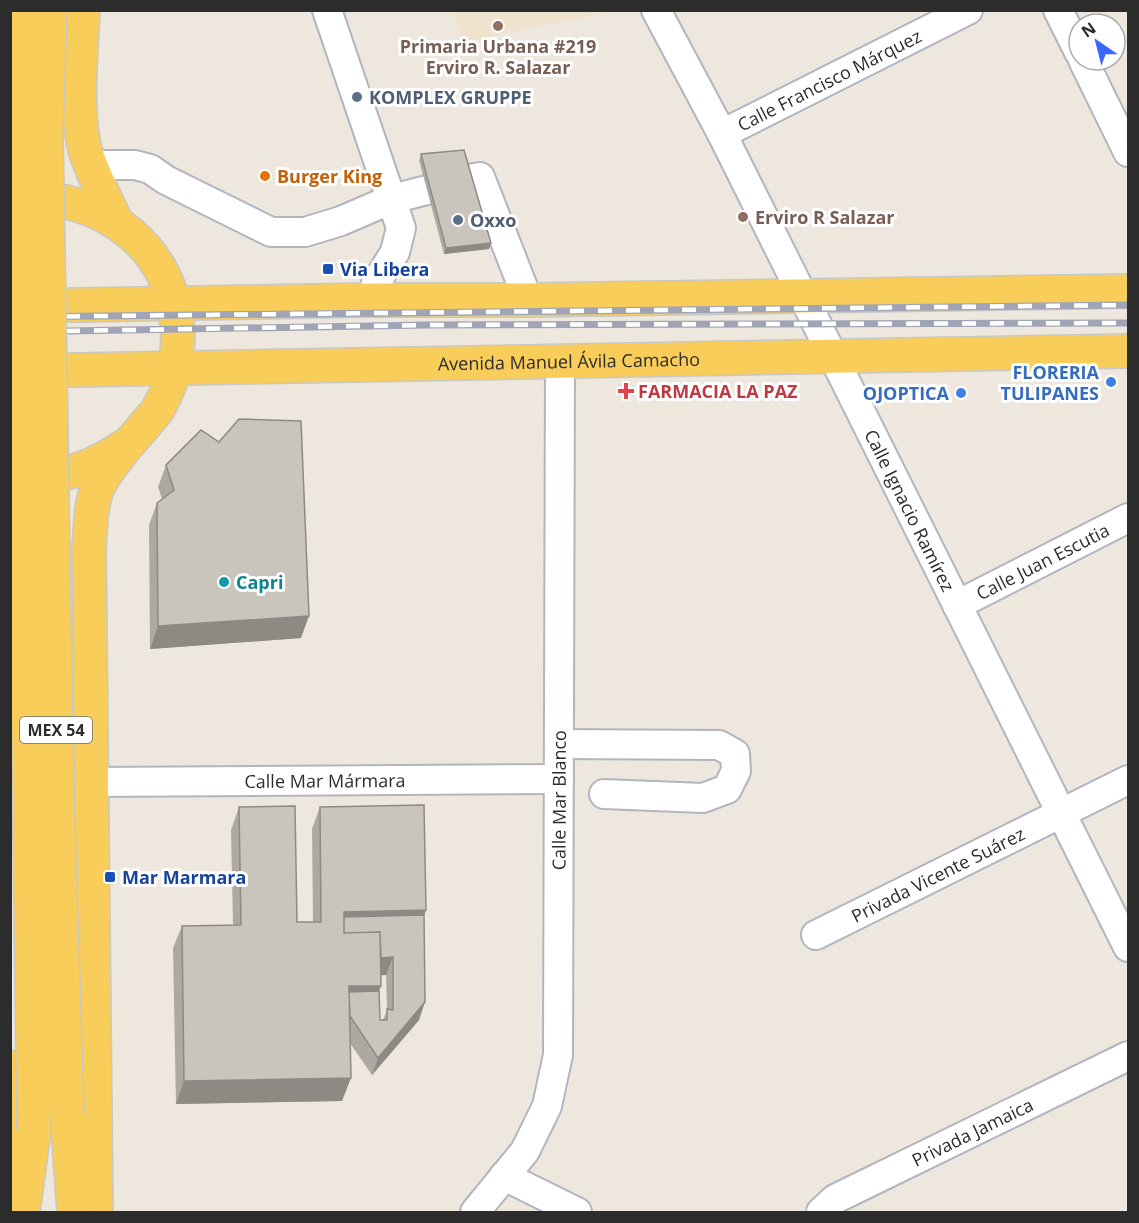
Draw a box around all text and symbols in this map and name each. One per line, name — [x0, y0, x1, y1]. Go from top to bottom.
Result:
north arrow — [1067, 12, 1127, 72]
text: N — [1077, 17, 1100, 42]
marker: Primaria Urbana #219 Erviro R. Salazar — [491, 19, 505, 33]
street label: Calle Francisco Márquez — [733, 24, 925, 136]
place label: Primaria Urbana #219 Erviro R. Salazar — [400, 34, 596, 79]
place label: KOMPLEX GRUPPE — [369, 85, 532, 109]
marker: KOMPLEX GRUPPE — [350, 90, 364, 104]
place label: Burger King — [277, 164, 382, 188]
marker: Burger King — [258, 169, 272, 183]
place label: Erviro R Salazar — [755, 205, 895, 229]
place label: Oxxo — [470, 208, 516, 232]
marker: Erviro R Salazar — [736, 210, 750, 224]
marker: Oxxo — [451, 213, 465, 227]
place label: Via Libera — [340, 257, 429, 281]
marker: Via Libera — [321, 262, 335, 276]
street label: Avenida Manuel Ávila Camacho — [438, 347, 700, 375]
place label: FLORERIA TULIPANES — [1000, 360, 1100, 405]
marker: FLORERIA TULIPANES — [1104, 375, 1118, 389]
place label: FARMACIA LA PAZ — [638, 379, 798, 403]
place label: OJOPTICA — [863, 381, 950, 405]
marker: FARMACIA LA PAZ — [619, 384, 633, 398]
marker: OJOPTICA — [954, 386, 968, 400]
street label: Calle Ignacio Ramírez — [859, 425, 960, 595]
street label: Calle Juan Escutia — [972, 518, 1113, 605]
place label: Capri — [236, 570, 283, 594]
marker: Capri — [217, 575, 231, 589]
road number: MEX 54 — [20, 717, 92, 743]
street label: Calle Mar Blanco — [547, 730, 571, 870]
street label: Calle Mar Mármara — [244, 768, 406, 793]
street label: Privada Vicente Suárez — [847, 821, 1028, 928]
place label: Mar Marmara — [122, 865, 246, 889]
marker: Mar Marmara — [103, 870, 117, 884]
street label: Privada Jamaica — [908, 1092, 1037, 1172]

